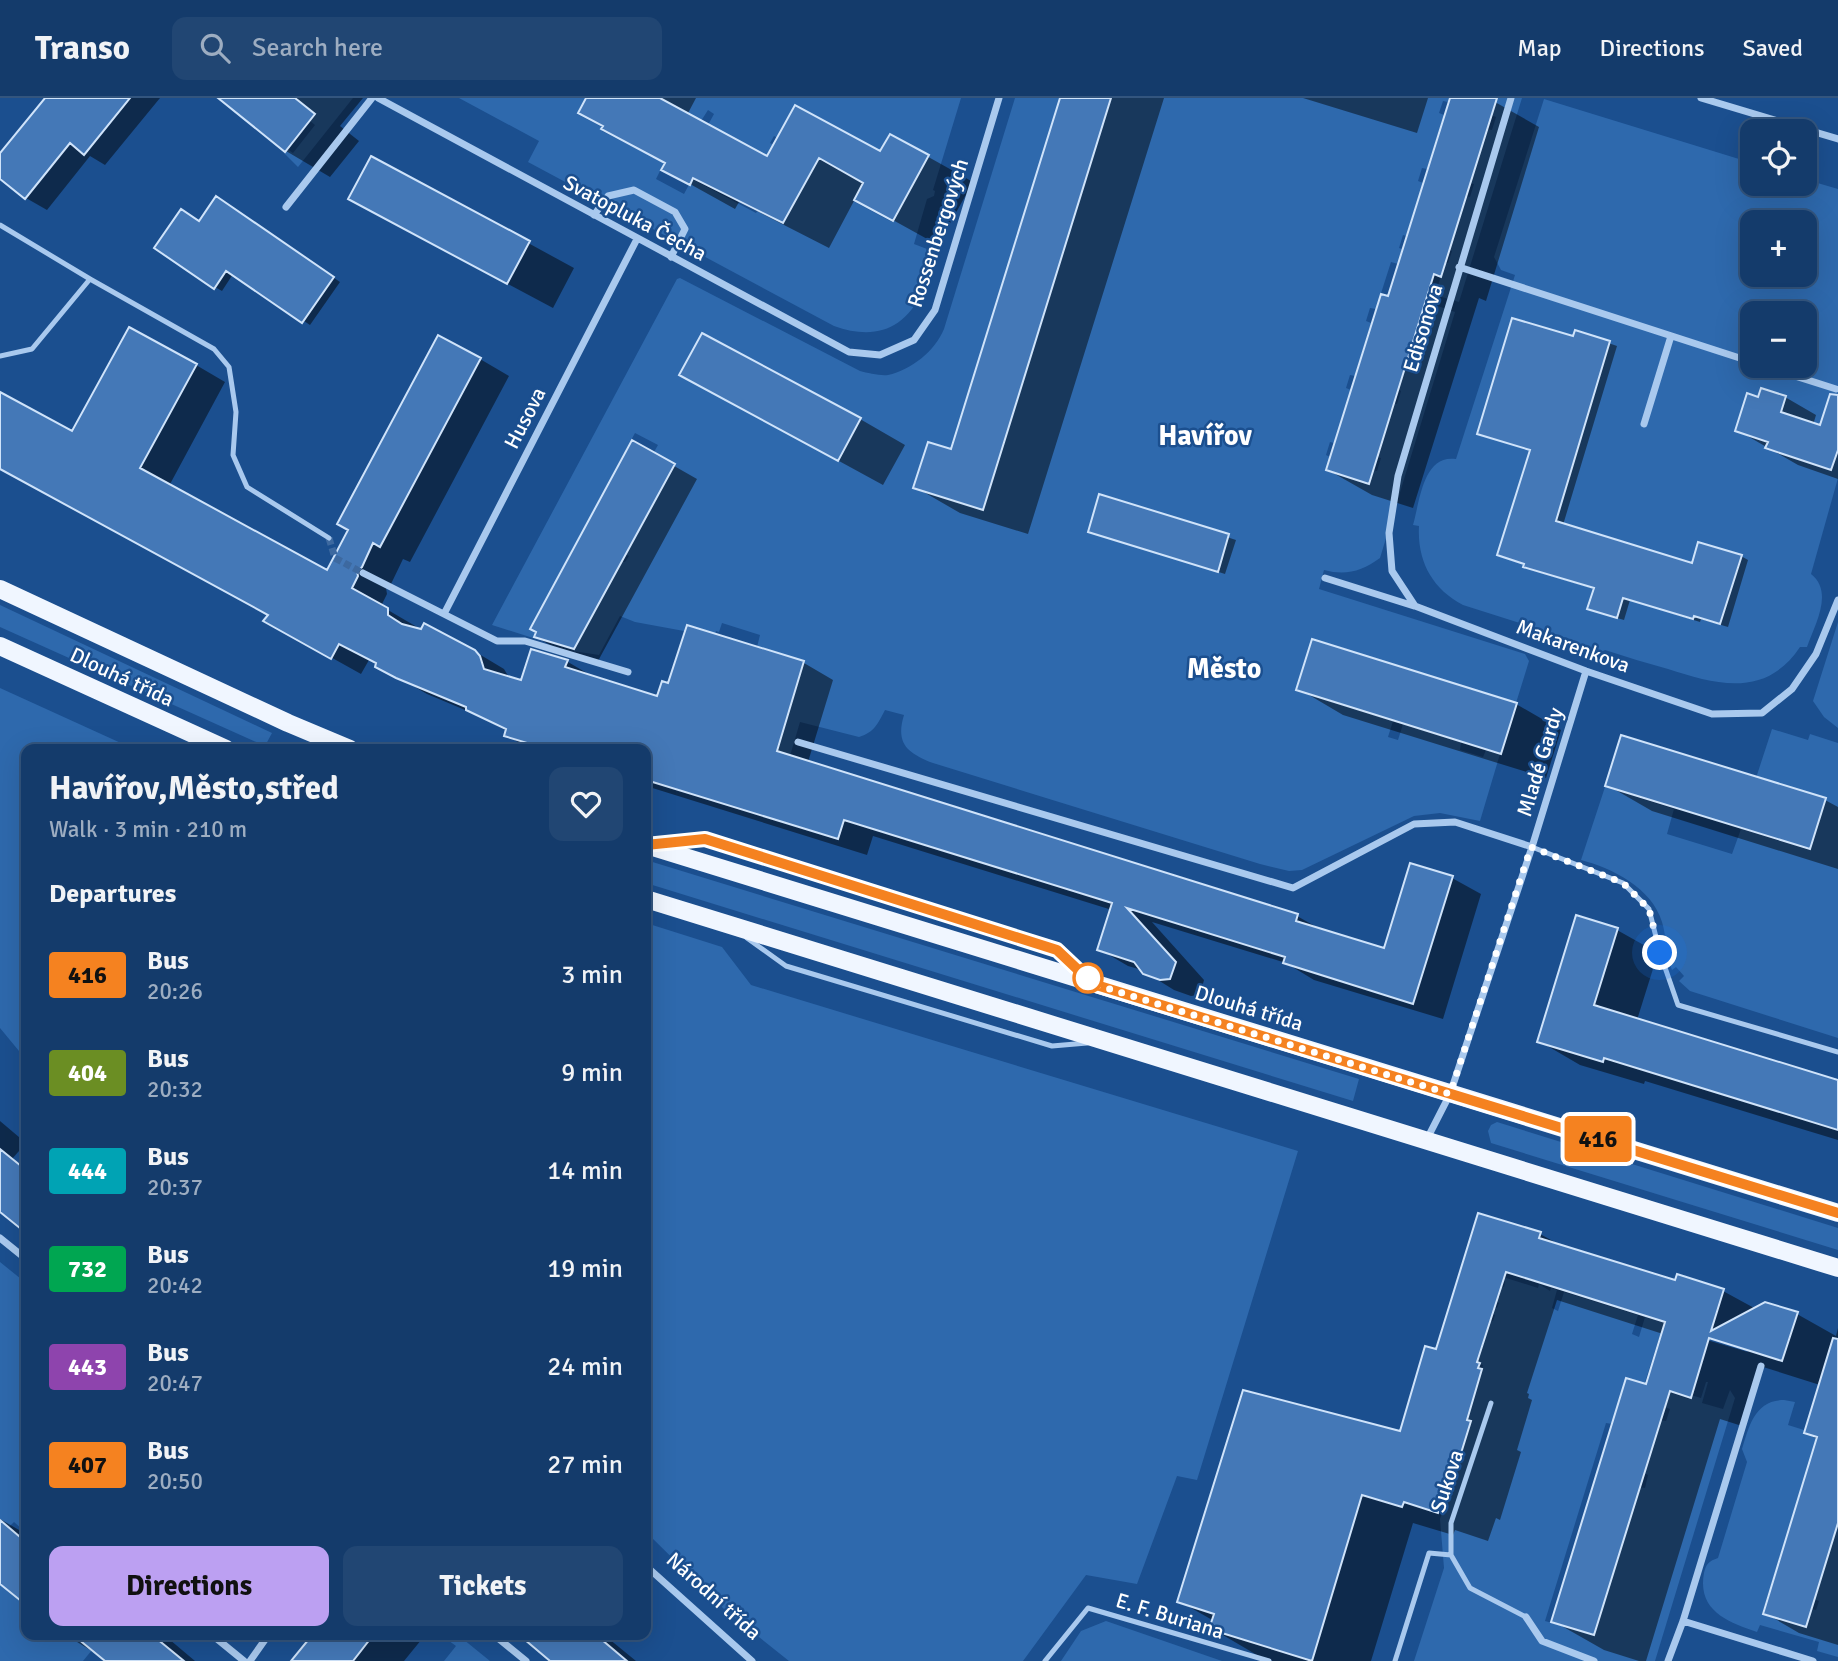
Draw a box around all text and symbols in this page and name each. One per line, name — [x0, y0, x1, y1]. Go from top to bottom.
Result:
search box — [172, 17, 662, 80]
text: Transo — [35, 28, 130, 69]
icon: search — [196, 29, 234, 67]
text: Search here — [252, 32, 383, 64]
text: Map — [1517, 33, 1562, 63]
text: Directions — [1600, 33, 1705, 63]
text: Saved — [1743, 33, 1803, 63]
map controls — [1740, 119, 1817, 378]
button: locate — [1740, 119, 1817, 196]
street label: Rossenbergových — [902, 155, 974, 311]
street label: Svatopluka Čecha — [559, 169, 711, 267]
button: + — [1740, 210, 1817, 287]
street label: Edisonova — [1397, 281, 1449, 375]
button: − — [1740, 301, 1817, 378]
street label: Husova — [498, 383, 552, 453]
district label: Havířov — [1158, 419, 1252, 453]
street label: Makarenkova — [1513, 613, 1633, 679]
street label: Dlouhá třída — [66, 642, 178, 712]
district label: Město — [1187, 652, 1261, 686]
street label: Mladé Gardy — [1511, 704, 1569, 820]
button: heart — [549, 767, 623, 841]
text: Havířov,Město,střed — [49, 768, 339, 809]
text: Walk · 3 min · 210 m — [49, 815, 247, 844]
text: Departures — [49, 878, 176, 910]
your location — [1642, 935, 1677, 970]
text: Bus — [147, 945, 189, 977]
text: 3 min — [561, 959, 623, 991]
text: 416 — [68, 960, 107, 990]
unlabelled marker — [1073, 963, 1103, 993]
text: 20:26 — [147, 977, 203, 1006]
street label: Dlouhá třída — [1192, 979, 1306, 1037]
text: Bus — [147, 1043, 189, 1075]
text: 9 min — [561, 1057, 623, 1089]
text: 404 — [68, 1058, 107, 1088]
text: 20:32 — [147, 1075, 203, 1104]
line badge: 416 — [1558, 1116, 1638, 1162]
text: 416 — [1579, 1124, 1617, 1154]
text: Bus — [147, 1141, 189, 1173]
text: 14 min — [547, 1155, 623, 1187]
text: 444 — [68, 1156, 107, 1186]
text: 20:37 — [147, 1173, 203, 1202]
text: Bus — [147, 1239, 189, 1271]
text: 19 min — [547, 1253, 623, 1285]
text: 732 — [68, 1254, 107, 1284]
text: 20:42 — [147, 1271, 203, 1300]
text: Bus — [147, 1337, 189, 1369]
text: 24 min — [547, 1351, 623, 1383]
text: 443 — [68, 1352, 107, 1382]
text: 20:47 — [147, 1369, 203, 1398]
text: Bus — [147, 1435, 189, 1467]
street label: Sukova — [1425, 1446, 1469, 1516]
text: 27 min — [547, 1449, 623, 1481]
text: 407 — [68, 1450, 107, 1480]
text: 20:50 — [147, 1467, 203, 1496]
button: Directions — [49, 1546, 329, 1626]
button: Tickets — [343, 1546, 623, 1626]
street label: Národní třída — [661, 1547, 767, 1645]
street label: E. F. Buriana — [1113, 1587, 1227, 1645]

